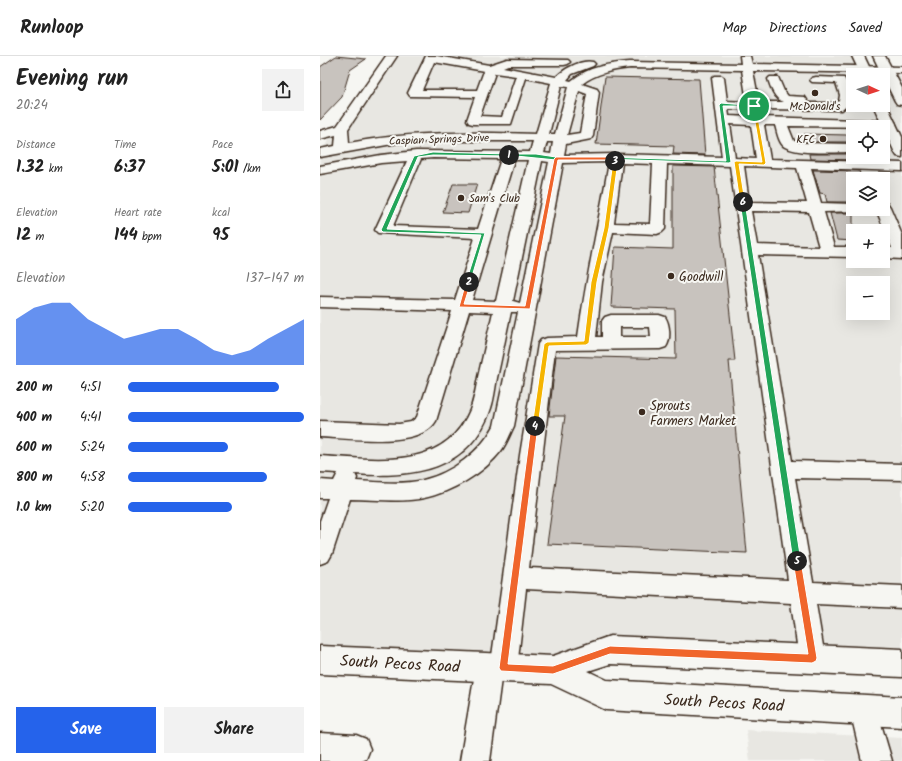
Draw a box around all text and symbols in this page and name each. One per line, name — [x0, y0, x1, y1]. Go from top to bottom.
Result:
text: Runloop — [20, 13, 84, 43]
text: Map — [722, 17, 747, 39]
text: Directions — [769, 17, 827, 39]
text: Saved — [849, 17, 882, 39]
text: Evening run — [16, 62, 128, 97]
north arrow — [846, 68, 890, 112]
map controls — [846, 68, 890, 320]
button: share — [262, 69, 304, 111]
marker: McDonald's — [810, 88, 820, 98]
pin — [737, 89, 771, 123]
text: 20:24 — [16, 95, 48, 116]
icon: arrive — [743, 95, 765, 117]
place label: McDonald's — [789, 98, 841, 116]
button: locate — [846, 120, 890, 164]
street label: Caspian Springs Drive — [389, 129, 489, 151]
place label: KFC — [796, 131, 815, 149]
marker: KFC — [818, 134, 828, 144]
text: Distance — [16, 136, 56, 154]
text: Time — [114, 136, 136, 154]
text: Pace — [212, 136, 233, 154]
pin: 1 — [499, 145, 519, 165]
text: 1 — [507, 146, 511, 164]
pin: 3 — [605, 151, 625, 171]
text: 3 — [612, 152, 618, 170]
text: 1.32 — [16, 154, 44, 181]
text: 6:37 — [114, 154, 145, 181]
text: 5:01 — [212, 154, 239, 181]
text: km — [44, 160, 63, 178]
text: /km — [239, 160, 261, 178]
button: layers — [846, 172, 890, 216]
place label: Sam's Club — [469, 190, 520, 208]
pin: 6 — [733, 192, 753, 212]
marker: Sam's Club — [456, 193, 466, 203]
text: 6 — [740, 193, 746, 211]
text: Elevation — [16, 204, 58, 222]
text: Heart rate — [114, 204, 162, 222]
text: kcal — [212, 204, 230, 222]
text: 12 — [16, 222, 31, 249]
text: 144 — [114, 222, 138, 249]
text: 95 — [212, 222, 229, 249]
button: + — [846, 224, 890, 268]
text: m — [31, 228, 44, 246]
text: bpm — [138, 228, 162, 246]
place label: Goodwill — [679, 267, 723, 288]
text: Elevation — [16, 268, 65, 289]
text: 137–147 m — [246, 268, 304, 289]
marker: Goodwill — [666, 271, 676, 281]
pin: 2 — [459, 272, 479, 292]
text: 2 — [466, 273, 472, 291]
button: − — [846, 276, 890, 320]
text: 200 m — [16, 377, 53, 398]
text: 4:51 — [80, 377, 101, 398]
place label: Sprouts Farmers Market — [650, 396, 737, 432]
text: 400 m — [16, 407, 52, 428]
text: 4:41 — [80, 407, 102, 428]
marker: Sprouts Farmers Market — [637, 407, 647, 417]
pin: 4 — [525, 416, 545, 436]
text: 4 — [532, 417, 538, 435]
text: 600 m — [16, 437, 52, 458]
text: 5:24 — [80, 437, 105, 458]
text: 800 m — [16, 467, 53, 488]
text: 4:58 — [80, 467, 105, 488]
text: 1.0 km — [16, 497, 52, 518]
text: 5:20 — [80, 497, 104, 518]
pin: 5 — [787, 551, 807, 571]
text: 5 — [794, 552, 800, 570]
street label: South Pecos Road — [339, 649, 462, 680]
street label: South Pecos Road — [663, 688, 786, 719]
button: Save — [16, 707, 156, 753]
button: Share — [164, 707, 304, 753]

